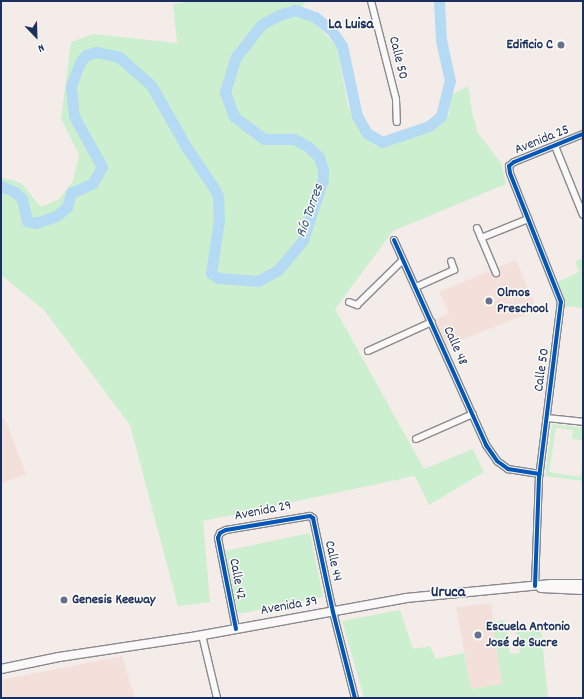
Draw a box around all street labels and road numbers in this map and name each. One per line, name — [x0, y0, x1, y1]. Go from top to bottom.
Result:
street label: Calle 50 — [385, 35, 411, 81]
street label: Avenida 25 — [512, 121, 572, 159]
street label: Calle 48 — [439, 324, 471, 368]
street label: Calle 50 — [531, 347, 553, 393]
street label: Avenida 29 — [233, 497, 293, 525]
street label: Calle 44 — [321, 539, 345, 583]
street label: Calle 42 — [225, 557, 249, 601]
street label: Avenida 39 — [259, 593, 319, 619]

